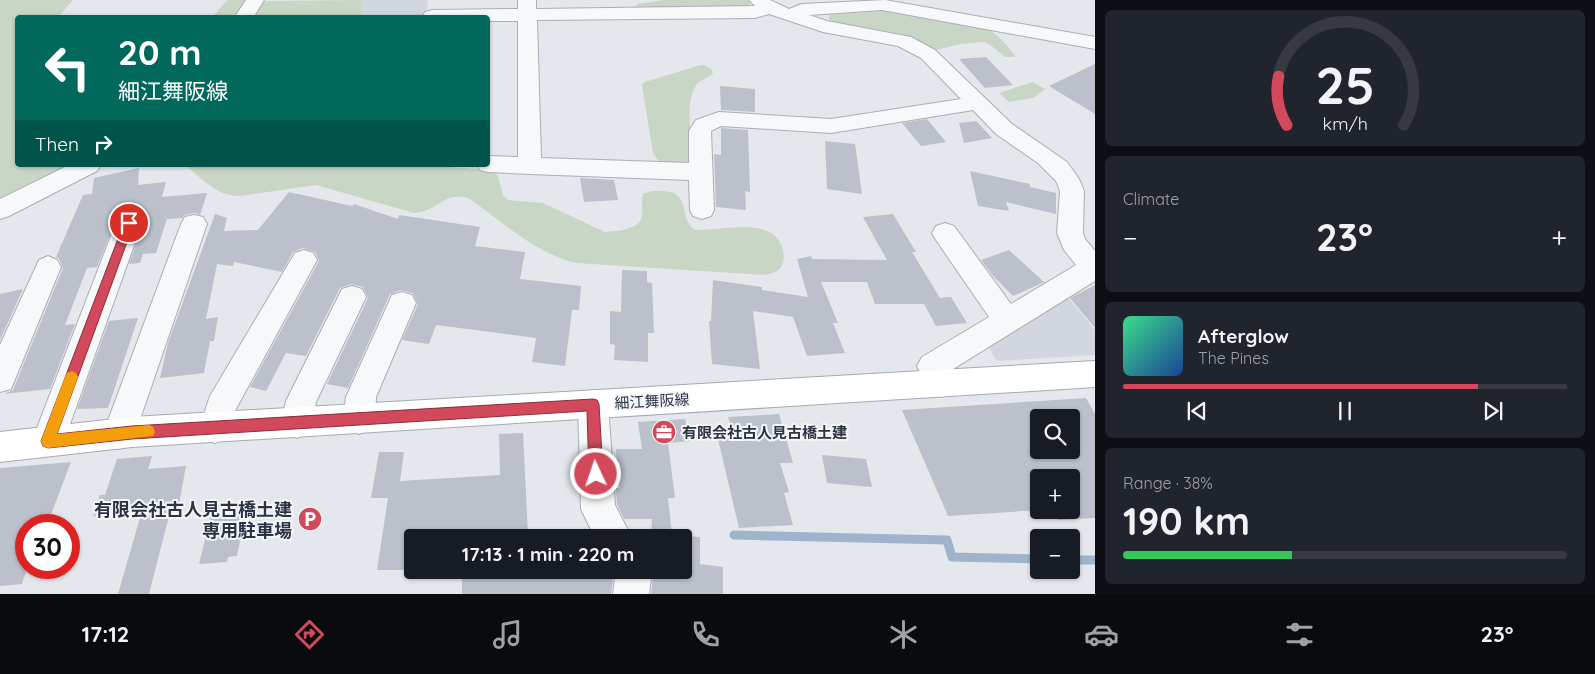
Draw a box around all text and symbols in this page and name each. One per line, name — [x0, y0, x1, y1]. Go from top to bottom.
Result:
text: 20 m — [118, 30, 201, 74]
icon: left — [35, 35, 100, 100]
text: 25 — [1315, 52, 1375, 117]
text: 細江舞阪線 — [118, 77, 228, 105]
text: km/h — [1322, 112, 1368, 134]
icon: right — [89, 130, 117, 158]
text: Then — [35, 132, 79, 156]
text: Climate — [1123, 189, 1179, 209]
pin — [108, 202, 150, 244]
icon: arrive — [115, 209, 143, 237]
text: 23° — [1316, 213, 1373, 261]
text: − — [1123, 220, 1138, 255]
text: + — [1551, 220, 1567, 255]
text: Afterglow — [1198, 324, 1289, 348]
text: The Pines — [1198, 348, 1269, 368]
street label: 細江舞阪線 — [614, 390, 690, 412]
icon: previous — [1183, 397, 1211, 425]
icon: pause — [1331, 397, 1359, 425]
icon: next — [1479, 397, 1507, 425]
map controls — [1030, 409, 1080, 579]
button: search — [1030, 409, 1080, 459]
office icon: 有限会社古人見古橋土建 — [651, 419, 677, 445]
place label: 有限会社古人見古橋土建 — [682, 423, 847, 442]
position arrow — [569, 447, 621, 499]
button: + — [1030, 469, 1080, 519]
text: Range · 38% — [1123, 473, 1213, 493]
text: 190 km — [1123, 497, 1250, 545]
place label: 有限会社古人見古橋土建 専用駐車場 — [94, 498, 292, 542]
parking icon: 有限会社古人見古橋土建 専用駐車場 — [297, 506, 323, 532]
speed limit sign: 30 — [15, 514, 80, 579]
button: − — [1030, 529, 1080, 579]
text: 17:13 · 1 min · 220 m — [462, 542, 634, 566]
icon: directions — [292, 617, 327, 652]
icon: music — [490, 617, 525, 652]
icon: phone — [688, 617, 723, 652]
icon: climate — [886, 617, 921, 652]
icon: car — [1084, 617, 1119, 652]
icon: filters — [1282, 617, 1317, 652]
text: 17:12 — [82, 620, 129, 648]
text: 23° — [1480, 620, 1513, 648]

